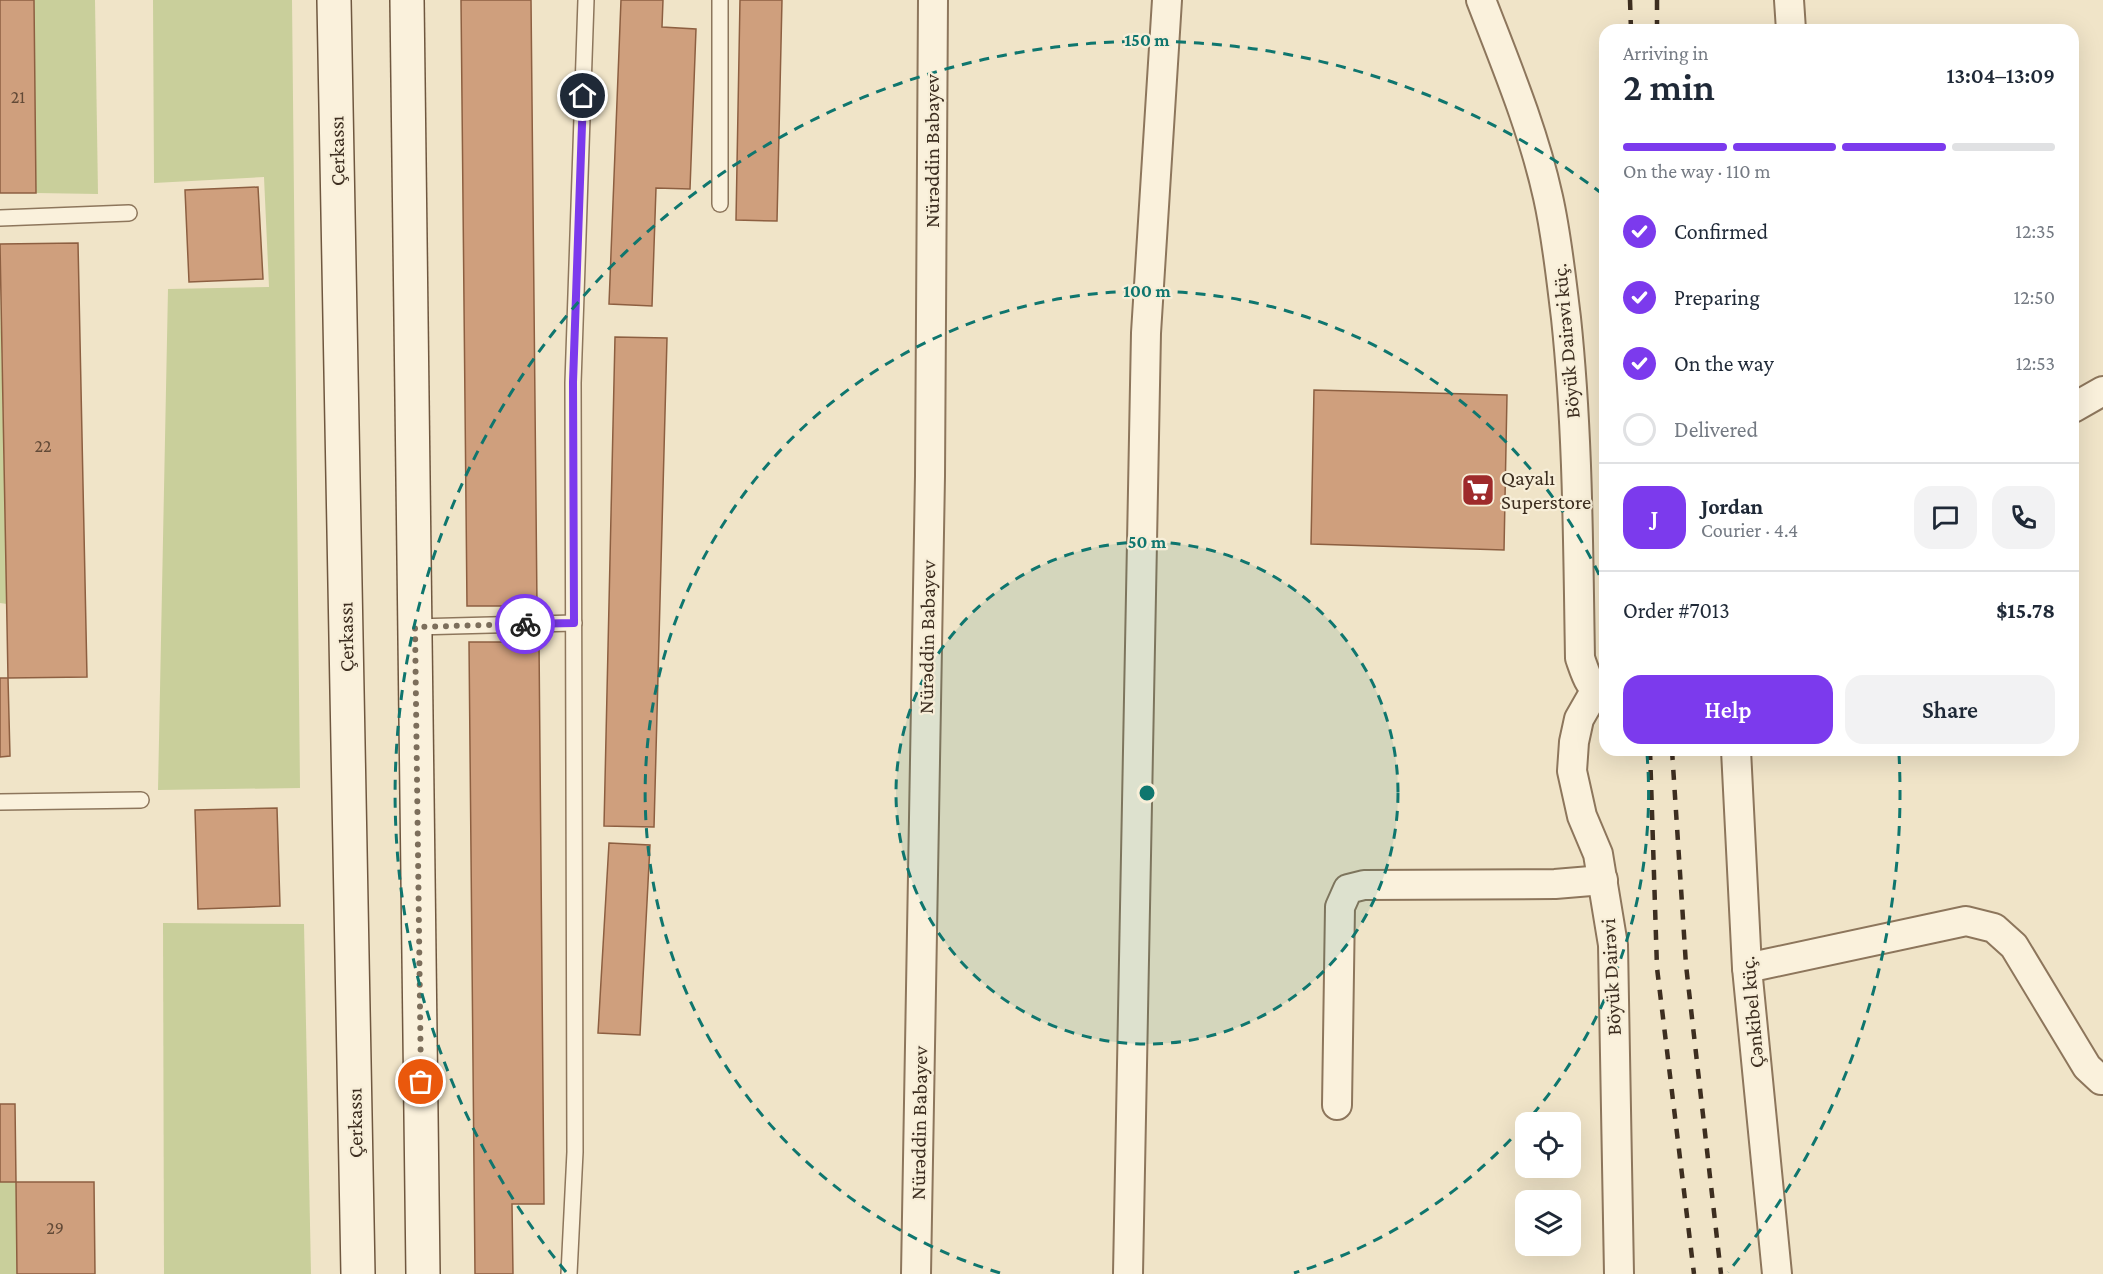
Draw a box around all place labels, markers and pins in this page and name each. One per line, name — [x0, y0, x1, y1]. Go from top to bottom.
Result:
pin — [557, 70, 608, 121]
place label: Qayalı Superstore — [1501, 466, 1591, 514]
supermarket icon: Qayalı Superstore — [1460, 472, 1496, 508]
centre of rings — [1137, 783, 1157, 803]
pin — [395, 1056, 446, 1107]

